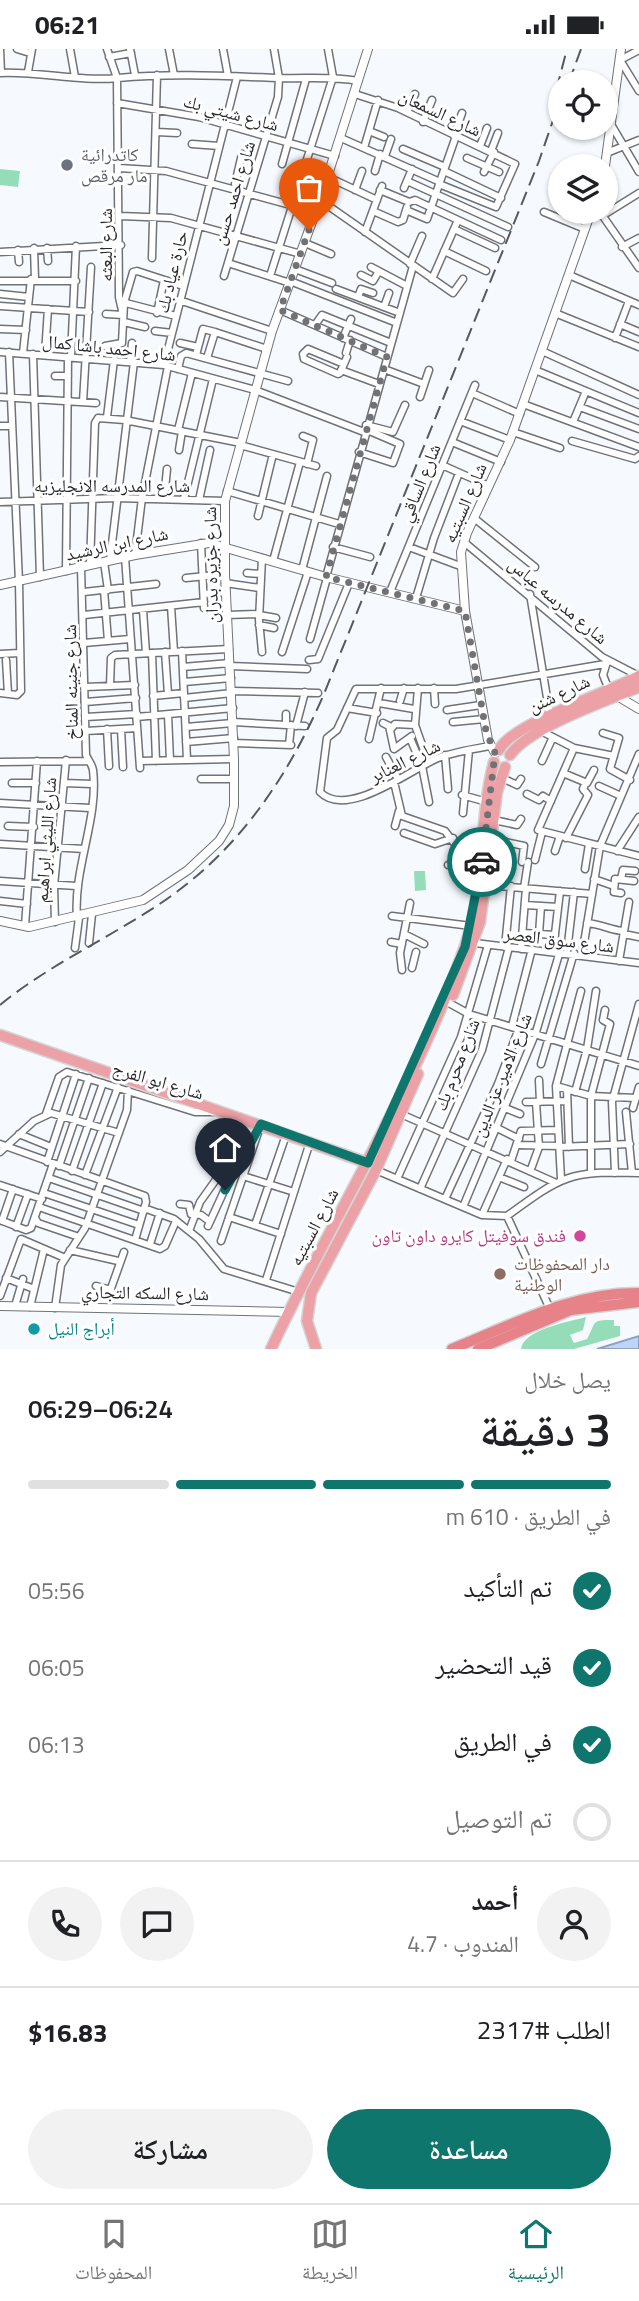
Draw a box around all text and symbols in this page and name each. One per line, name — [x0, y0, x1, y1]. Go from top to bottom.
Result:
text: 06:21 — [35, 5, 100, 44]
map controls — [548, 70, 618, 224]
button: locate — [548, 70, 618, 140]
street label: شارع السمعان — [395, 82, 486, 143]
street label: شارع شيتي بك — [180, 87, 282, 140]
street label: شارع احمد حسن — [205, 137, 262, 248]
place label: كاتدرائية مار مرقص — [81, 141, 148, 189]
button: layers — [548, 154, 618, 224]
marker: كاتدرائية مار مرقص — [59, 157, 75, 173]
pin — [279, 158, 339, 230]
icon: bag — [290, 169, 328, 207]
street label: شارع البعثه — [92, 208, 119, 282]
street label: حارة عياد بك — [148, 228, 195, 316]
street label: شارع احمد باشا كمال — [41, 327, 177, 368]
street label: شارع الساقي — [392, 439, 449, 527]
street label: شارع السبتيه — [436, 459, 493, 547]
street label: شارع المدرسه الانجليزيه — [34, 472, 190, 499]
street label: شارع جزيره بدران — [196, 506, 225, 624]
street label: شارع ابن الرشيد — [63, 519, 171, 568]
street label: شارع مدرسه عباس — [503, 551, 614, 650]
street label: شارع جنينه المناخ — [56, 624, 85, 740]
street label: شارع شنن — [523, 667, 594, 720]
street label: شارع العنابر — [364, 732, 445, 790]
street label: شارع الليثي ابراهيم — [28, 776, 65, 904]
courier — [447, 827, 517, 897]
icon: car — [463, 843, 501, 881]
street label: شارع سوق العصر — [501, 919, 616, 960]
street label: شارع الامير عز الدين — [464, 1009, 539, 1141]
street label: شارع محرم بك — [427, 1015, 486, 1115]
street label: شارع ابو الفرج — [109, 1055, 207, 1106]
pin — [195, 1118, 255, 1190]
icon: home — [206, 1129, 244, 1167]
street label: شارع السبتيه — [282, 1183, 345, 1270]
place label: فندق سوفيتل كايرو داون تاون — [371, 1222, 566, 1249]
marker: فندق سوفيتل كايرو داون تاون — [572, 1228, 588, 1244]
place label: دار المحفوظات الوطنية — [514, 1250, 610, 1298]
marker: دار المحفوظات الوطنية — [492, 1266, 508, 1282]
street label: شارع السكه التجاري — [81, 1278, 209, 1309]
place label: أبراج النيل — [48, 1315, 115, 1342]
marker: أبراج النيل — [26, 1321, 42, 1337]
text: يصل خلال — [524, 1362, 611, 1397]
text: 06:24–06:29 — [28, 1389, 173, 1428]
text: 3 دقيقة — [480, 1394, 611, 1464]
text: في الطريق · 610 m — [446, 1499, 611, 1534]
text: تم التأكيد — [464, 1568, 552, 1607]
icon: check — [573, 1572, 611, 1610]
text: 05:56 — [28, 1573, 85, 1608]
text: قيد التحضير — [435, 1645, 552, 1684]
icon: check — [573, 1649, 611, 1687]
text: 06:05 — [28, 1650, 85, 1685]
text: في الطريق — [453, 1722, 552, 1761]
icon: check — [573, 1726, 611, 1764]
text: 06:13 — [28, 1727, 85, 1762]
text: تم التوصيل — [445, 1799, 552, 1838]
text: أحمد — [471, 1881, 519, 1920]
button: phone — [28, 1887, 102, 1961]
button: chat — [120, 1887, 194, 1961]
button: person — [537, 1887, 611, 1961]
text: المندوب · 4.7 — [407, 1926, 519, 1961]
text: الطلب #2317 — [477, 2010, 611, 2049]
text: $16.83 — [28, 2013, 107, 2052]
button: مشاركة — [28, 2109, 313, 2189]
button: مساعدة — [327, 2109, 611, 2189]
tab: المحفوظات — [75, 2215, 152, 2291]
tab: الخريطة — [302, 2215, 358, 2291]
tab: الرئيسية — [508, 2215, 564, 2291]

